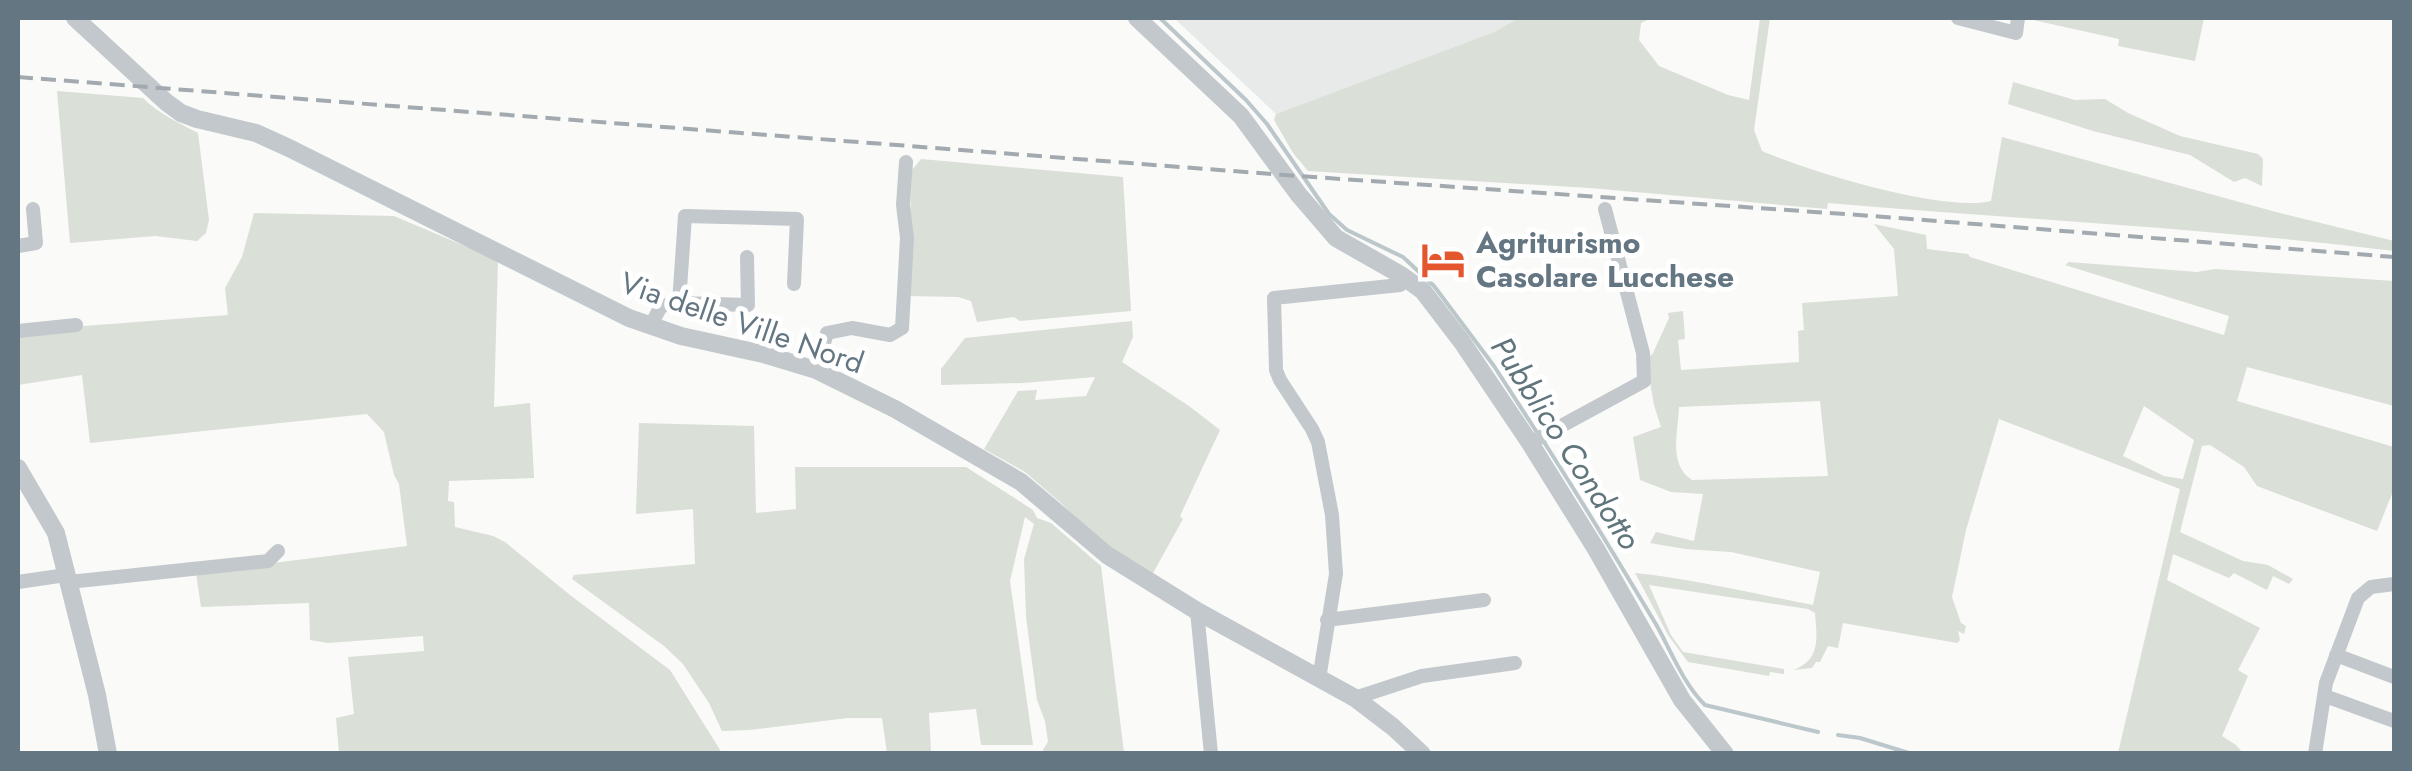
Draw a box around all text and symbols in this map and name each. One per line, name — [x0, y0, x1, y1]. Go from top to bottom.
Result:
place label: Agriturismo Casolare Lucchese — [1475, 221, 1734, 298]
hotel icon: Agriturismo Casolare Lucchese — [1419, 236, 1467, 284]
street label: Via delle Ville Nord — [615, 261, 870, 384]
water label: Pubblico Condotto — [1480, 327, 1652, 559]

